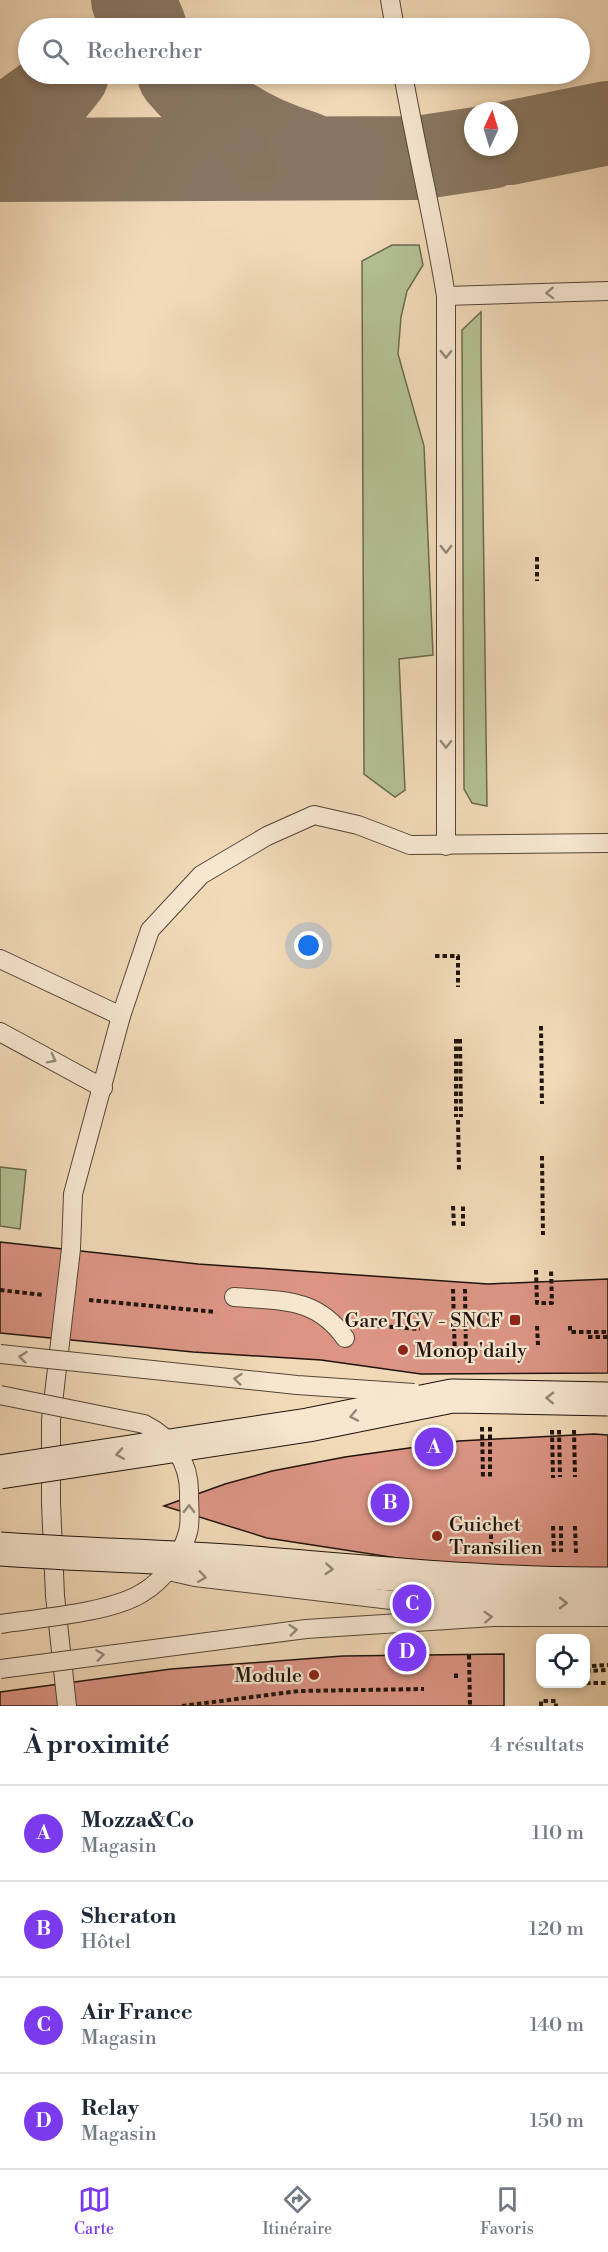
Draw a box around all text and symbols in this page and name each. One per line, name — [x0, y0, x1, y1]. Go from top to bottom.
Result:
search box — [18, 18, 590, 84]
icon: search — [39, 35, 72, 68]
text: Rechercher — [87, 38, 202, 65]
north arrow — [464, 102, 518, 156]
one-way arrow — [545, 287, 554, 299]
one-way arrow — [440, 350, 452, 359]
one-way arrow — [440, 545, 452, 554]
one-way arrow — [440, 740, 452, 749]
your location — [294, 931, 323, 960]
one-way arrow — [46, 1052, 57, 1064]
place label: Gare TGV - SNCF — [344, 1309, 503, 1334]
marker: Gare TGV - SNCF — [508, 1313, 522, 1327]
place label: Monop'daily — [415, 1339, 527, 1364]
marker: Monop'daily — [396, 1343, 410, 1357]
one-way arrow — [19, 1351, 28, 1364]
one-way arrow — [234, 1373, 243, 1386]
one-way arrow — [545, 1392, 554, 1404]
one-way arrow — [349, 1409, 359, 1422]
pin: A — [414, 1424, 454, 1470]
one-way arrow — [115, 1448, 124, 1460]
pin: B — [370, 1480, 410, 1526]
one-way arrow — [183, 1504, 195, 1513]
place label: Guichet Transilien — [449, 1513, 543, 1561]
marker: Guichet Transilien — [430, 1529, 444, 1543]
one-way arrow — [325, 1562, 334, 1575]
one-way arrow — [197, 1571, 206, 1583]
pin: C — [392, 1582, 432, 1626]
one-way arrow — [559, 1597, 568, 1609]
one-way arrow — [483, 1611, 492, 1624]
one-way arrow — [288, 1624, 298, 1637]
pin: D — [388, 1630, 426, 1674]
map controls — [536, 1634, 590, 1688]
button: locate — [536, 1634, 590, 1688]
one-way arrow — [95, 1650, 104, 1662]
place label: Module — [234, 1664, 302, 1689]
marker: Module — [307, 1668, 321, 1682]
text: À proximité — [24, 1729, 169, 1761]
text: 4 résultats — [490, 1733, 584, 1758]
text: Mozza&Co — [81, 1807, 194, 1834]
text: A — [36, 1821, 51, 1846]
text: 110 m — [532, 1821, 584, 1846]
text: Magasin — [81, 1834, 157, 1859]
text: Sheraton — [81, 1903, 176, 1930]
text: B — [36, 1917, 51, 1942]
text: 120 m — [529, 1917, 584, 1942]
text: Hôtel — [81, 1930, 131, 1955]
text: Air France — [81, 1999, 193, 2026]
text: C — [36, 2013, 51, 2038]
text: 140 m — [529, 2013, 584, 2038]
text: Magasin — [81, 2026, 157, 2051]
text: Relay — [81, 2095, 139, 2122]
text: D — [36, 2109, 51, 2134]
text: 150 m — [529, 2109, 584, 2134]
text: Magasin — [81, 2122, 157, 2147]
tab: Carte — [74, 2183, 114, 2239]
tab: Itinéraire — [262, 2183, 332, 2239]
tab: Favoris — [480, 2183, 534, 2239]

